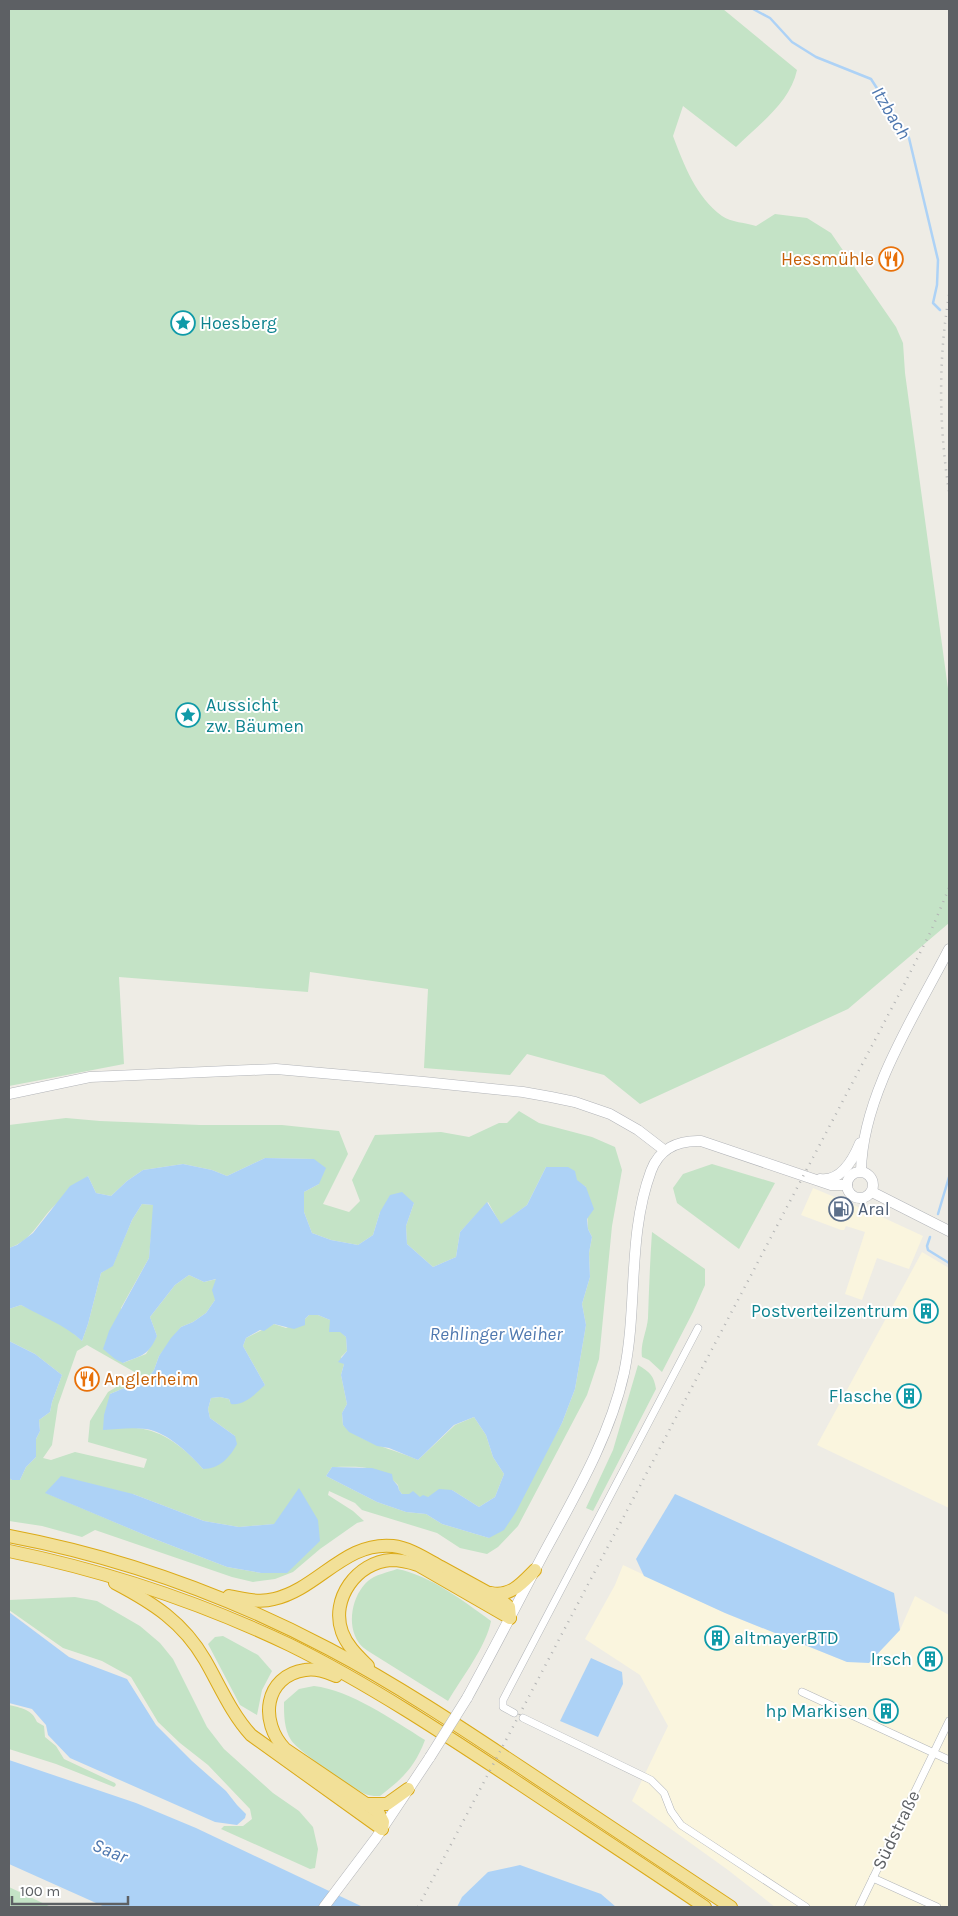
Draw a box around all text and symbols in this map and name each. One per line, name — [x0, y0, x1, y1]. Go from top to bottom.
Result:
water label: Itzbach — [867, 82, 915, 144]
restaurant icon: Hessmühle — [878, 246, 904, 272]
place label: Hessmühle — [781, 248, 874, 270]
place icon: Hoesberg — [170, 310, 196, 336]
place label: Hoesberg — [200, 312, 277, 334]
place label: Aussicht zw. Bäumen — [206, 694, 304, 737]
place icon: Aussicht zw. Bäumen — [175, 702, 201, 728]
fuel station icon: Aral — [828, 1196, 854, 1222]
place label: Aral — [858, 1198, 890, 1220]
building icon: Postverteilzentrum — [913, 1298, 939, 1324]
place label: Postverteilzentrum — [751, 1300, 908, 1322]
water label: Rehlinger Weiher — [429, 1323, 564, 1345]
restaurant icon: Anglerheim — [74, 1366, 100, 1392]
place label: Anglerheim — [104, 1368, 198, 1390]
building icon: Flasche — [896, 1383, 922, 1409]
place label: Flasche — [829, 1385, 892, 1407]
building icon: altmayerBTD — [704, 1625, 730, 1651]
place label: altmayerBTD — [734, 1627, 839, 1649]
building icon: Irsch — [917, 1646, 943, 1672]
place label: Irsch — [871, 1648, 912, 1670]
building icon: hp Markisen — [873, 1698, 899, 1724]
place label: hp Markisen — [766, 1700, 868, 1722]
street label: Südstraße — [867, 1787, 925, 1873]
water label: Saar — [89, 1834, 132, 1869]
scale bar — [12, 1874, 129, 1906]
text: 100 m — [20, 1882, 60, 1900]

